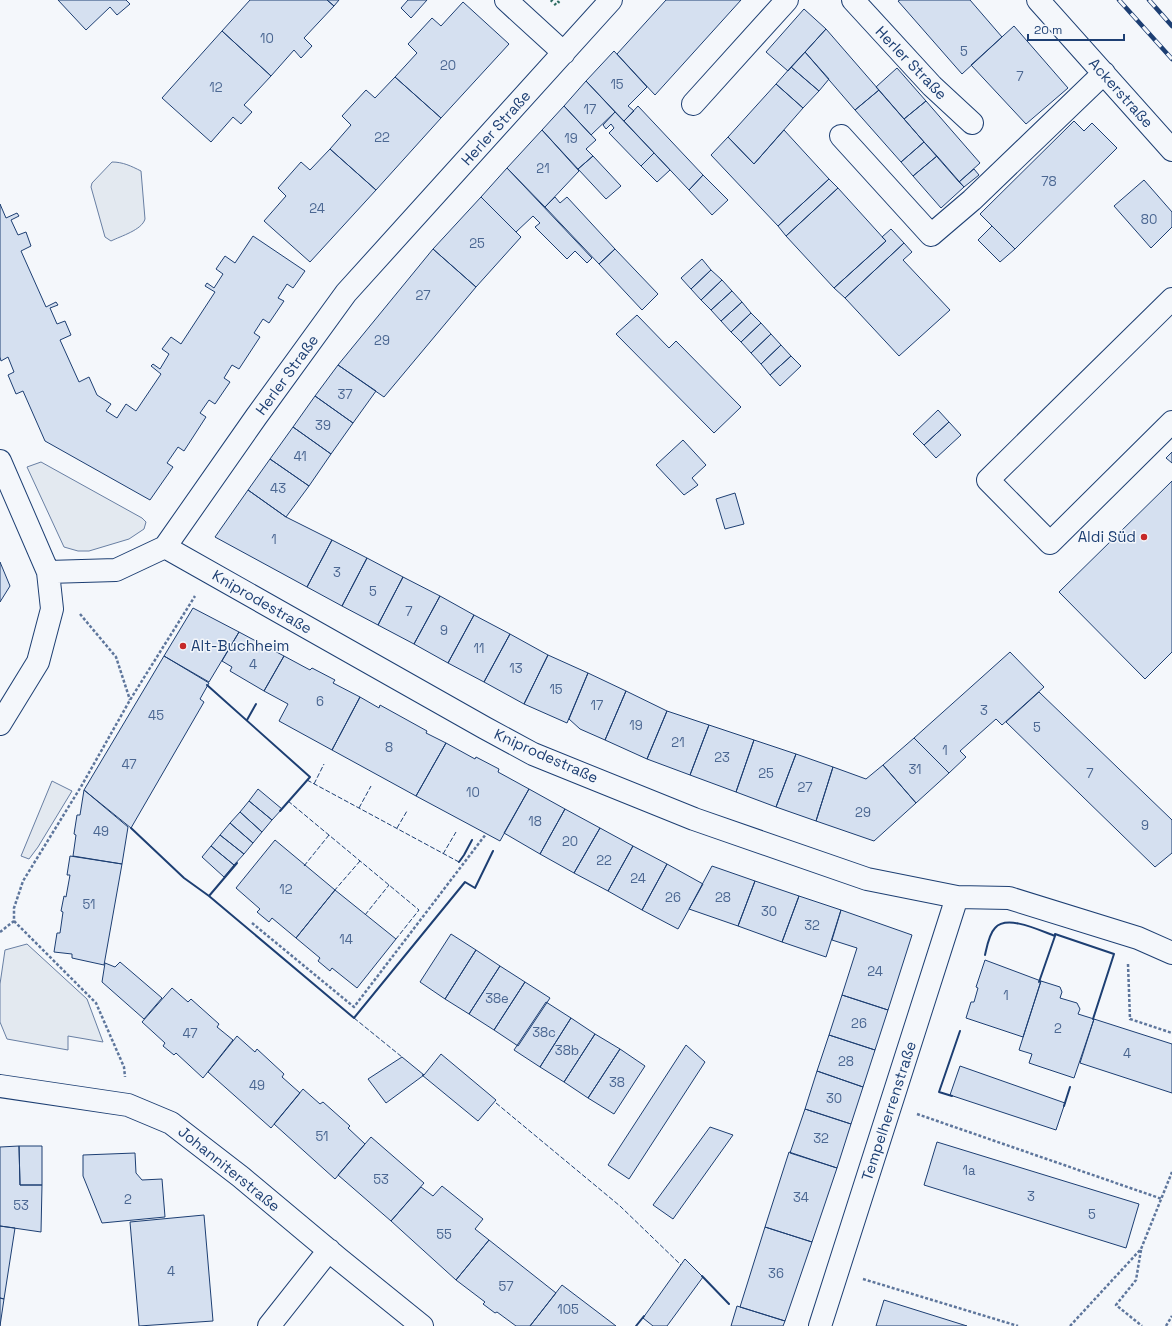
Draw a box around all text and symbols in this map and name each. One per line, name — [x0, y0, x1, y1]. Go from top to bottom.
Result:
scale bar — [1028, 16, 1124, 42]
street label: Herler Straße — [872, 22, 951, 103]
text: 20 m — [1034, 22, 1062, 38]
house number: 10 — [260, 30, 274, 47]
house number: 5 — [960, 43, 968, 60]
street label: Ackerstraße — [1085, 54, 1158, 132]
house number: 20 — [440, 57, 456, 74]
house number: 7 — [1016, 68, 1024, 85]
house number: 15 — [610, 76, 624, 93]
house number: 12 — [209, 79, 223, 96]
street label: Herler Straße — [457, 86, 534, 169]
house number: 17 — [584, 101, 596, 118]
house number: 22 — [374, 129, 390, 146]
house number: 19 — [564, 130, 578, 147]
house number: 21 — [536, 160, 550, 177]
house number: 78 — [1041, 173, 1057, 190]
house number: 24 — [309, 200, 325, 217]
house number: 80 — [1141, 211, 1157, 228]
house number: 25 — [469, 235, 485, 252]
house number: 27 — [415, 287, 431, 304]
street label: Herler Straße — [251, 331, 322, 419]
house number: 29 — [374, 332, 390, 349]
house number: 37 — [337, 386, 353, 403]
house number: 39 — [315, 417, 331, 434]
house number: 41 — [293, 448, 307, 465]
house number: 43 — [270, 480, 286, 497]
place label: Aldi Süd — [1078, 527, 1136, 546]
house number: 1 — [271, 531, 277, 548]
marker: Aldi Süd — [1139, 532, 1149, 542]
house number: 3 — [333, 564, 341, 581]
street label: Kniprodestraße — [209, 565, 316, 638]
house number: 5 — [369, 583, 377, 600]
house number: 7 — [405, 603, 413, 620]
house number: 9 — [440, 622, 448, 639]
place label: Alt-Buchheim — [191, 636, 290, 655]
house number: 11 — [474, 640, 484, 657]
marker: Alt-Buchheim — [178, 641, 188, 651]
house number: 4 — [249, 656, 257, 673]
house number: 13 — [509, 660, 523, 677]
house number: 15 — [549, 681, 563, 698]
house number: 6 — [316, 693, 324, 710]
house number: 17 — [591, 697, 603, 714]
house number: 3 — [980, 702, 988, 719]
house number: 45 — [148, 707, 164, 724]
house number: 19 — [629, 717, 643, 734]
house number: 5 — [1033, 719, 1041, 736]
street label: Kniprodestraße — [491, 724, 601, 787]
house number: 21 — [671, 734, 685, 751]
house number: 8 — [385, 739, 393, 756]
house number: 1 — [942, 742, 948, 759]
house number: 23 — [714, 749, 730, 766]
house number: 47 — [121, 756, 137, 773]
house number: 31 — [908, 761, 922, 778]
house number: 25 — [758, 765, 774, 782]
house number: 7 — [1086, 765, 1094, 782]
house number: 27 — [797, 779, 813, 796]
house number: 10 — [466, 784, 480, 801]
house number: 29 — [855, 804, 871, 821]
house number: 18 — [528, 813, 542, 830]
house number: 9 — [1141, 817, 1149, 834]
house number: 49 — [93, 823, 109, 840]
house number: 20 — [562, 833, 578, 850]
house number: 22 — [596, 852, 612, 869]
house number: 24 — [630, 870, 646, 887]
house number: 12 — [279, 881, 293, 898]
house number: 26 — [665, 889, 681, 906]
house number: 28 — [715, 889, 731, 906]
house number: 51 — [82, 896, 96, 913]
house number: 30 — [761, 903, 777, 920]
house number: 32 — [804, 917, 820, 934]
house number: 14 — [339, 931, 353, 948]
house number: 24 — [867, 963, 883, 980]
house number: 1 — [1003, 987, 1009, 1004]
house number: 38e — [485, 990, 509, 1007]
house number: 26 — [851, 1015, 867, 1032]
house number: 2 — [1054, 1020, 1062, 1037]
house number: 38c — [532, 1024, 556, 1041]
house number: 47 — [182, 1025, 198, 1042]
street label: Tempelherrenstraße — [857, 1039, 920, 1183]
house number: 38b — [555, 1042, 579, 1059]
house number: 4 — [1123, 1045, 1131, 1062]
house number: 28 — [838, 1053, 854, 1070]
house number: 38 — [609, 1074, 625, 1091]
house number: 49 — [249, 1077, 265, 1094]
house number: 30 — [826, 1090, 842, 1107]
street label: Johanniterstraße — [175, 1122, 284, 1216]
house number: 51 — [315, 1128, 329, 1145]
house number: 32 — [813, 1130, 829, 1147]
house number: 1a — [963, 1162, 976, 1179]
house number: 53 — [373, 1171, 389, 1188]
house number: 3 — [1027, 1188, 1035, 1205]
house number: 34 — [793, 1189, 809, 1206]
house number: 2 — [124, 1191, 132, 1208]
house number: 53 — [13, 1197, 29, 1214]
house number: 5 — [1088, 1206, 1096, 1223]
house number: 55 — [436, 1226, 452, 1243]
house number: 4 — [167, 1263, 175, 1280]
house number: 36 — [768, 1265, 784, 1282]
house number: 57 — [499, 1278, 513, 1295]
house number: 105 — [557, 1301, 579, 1318]

